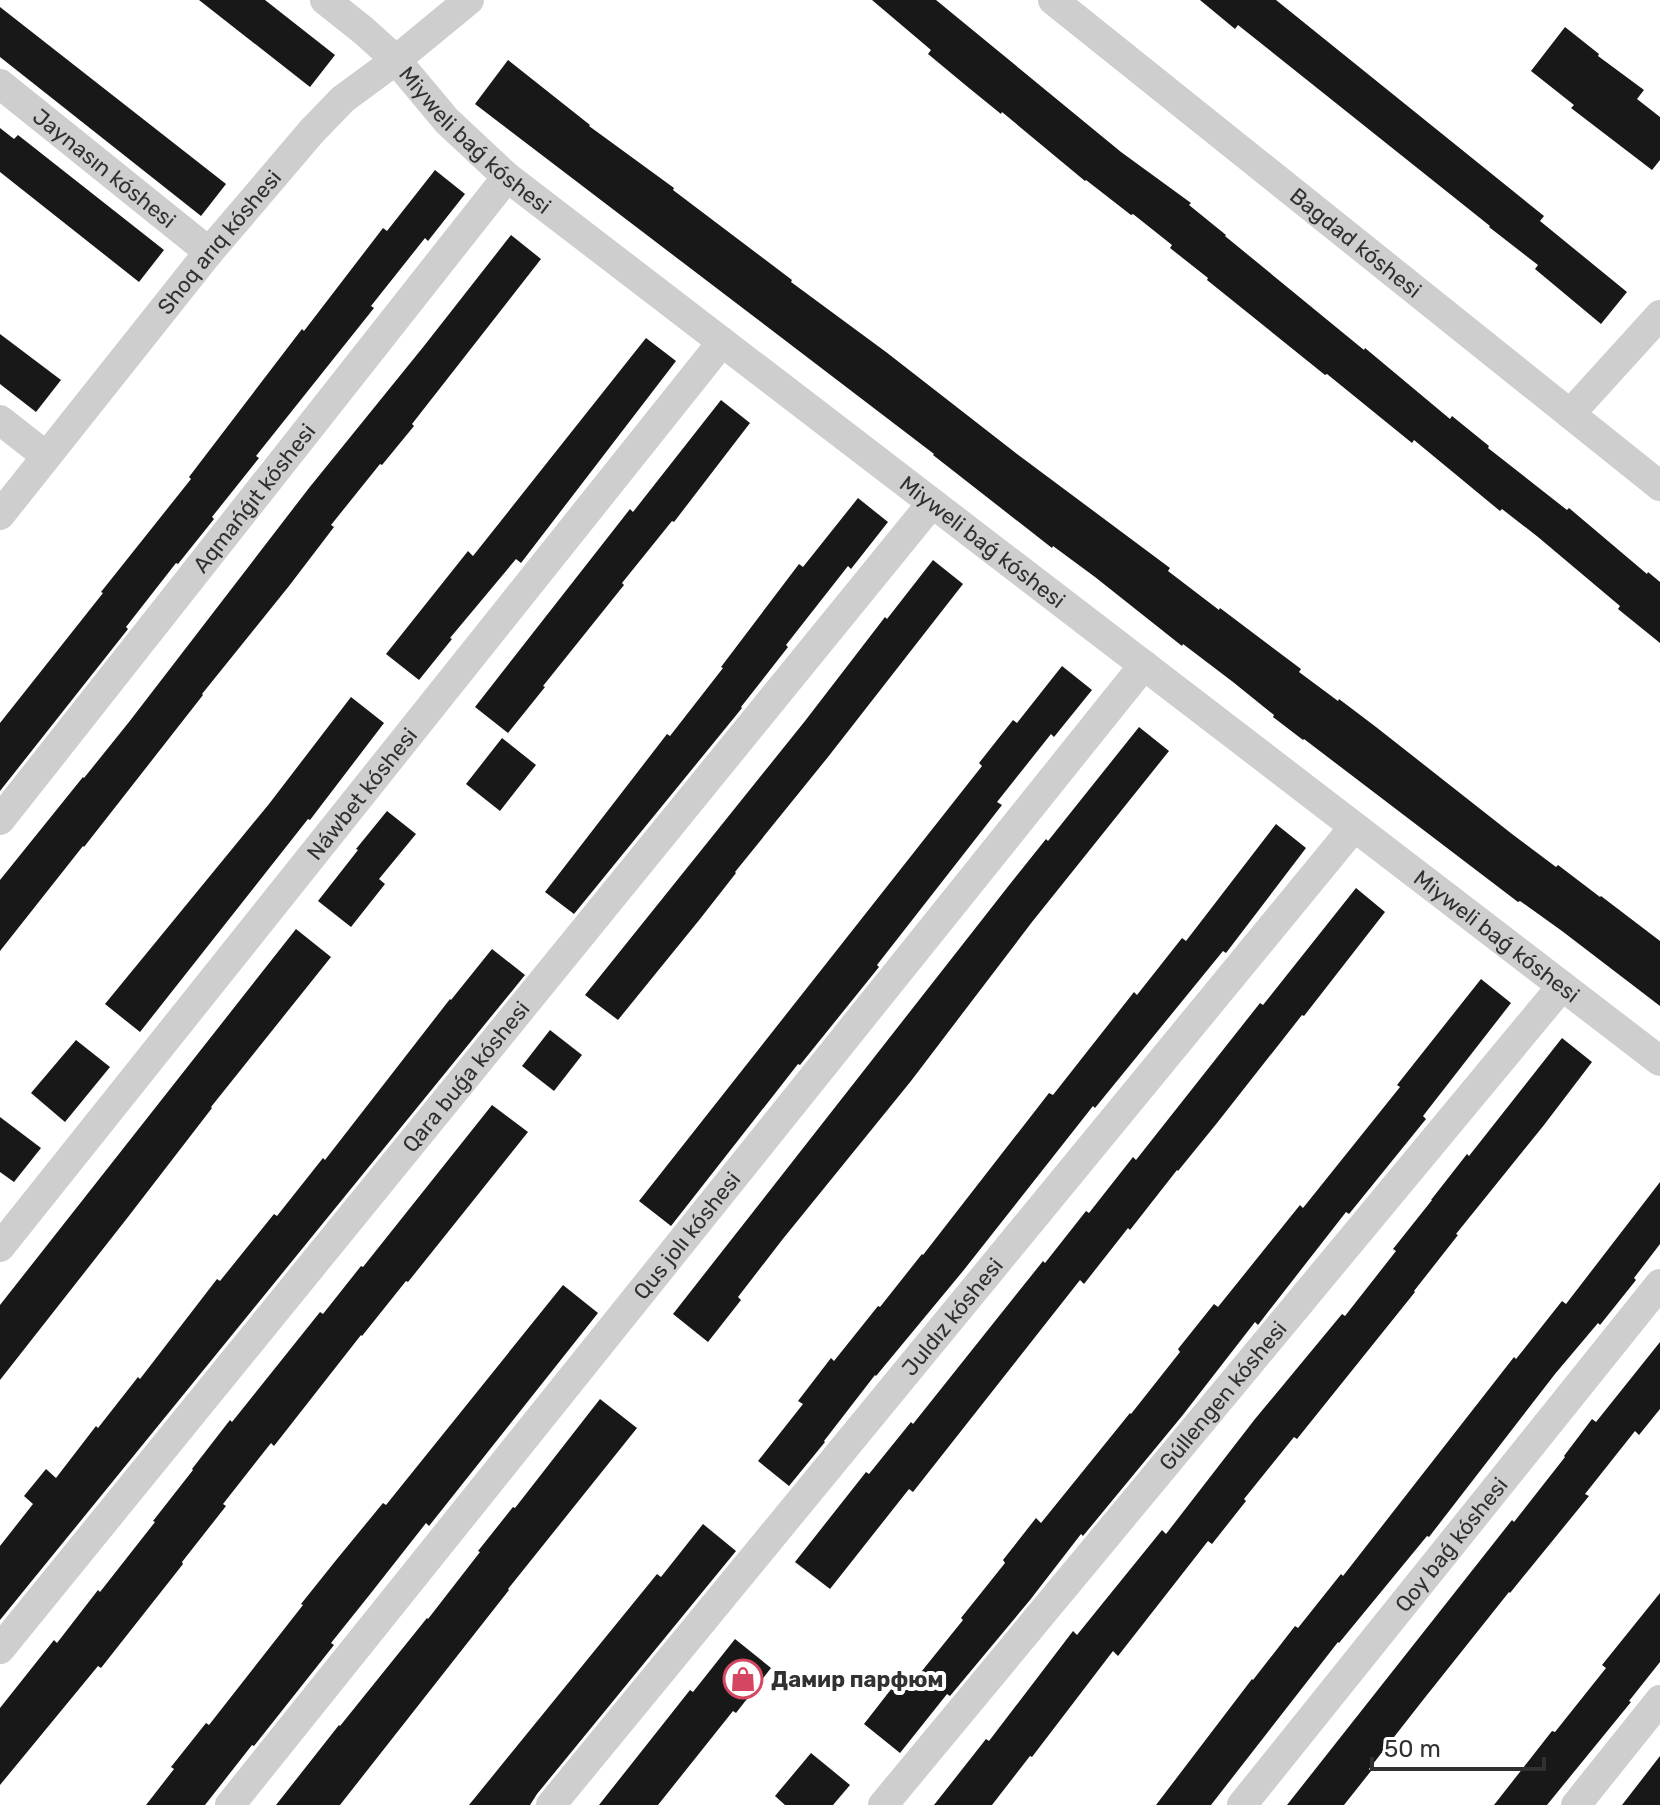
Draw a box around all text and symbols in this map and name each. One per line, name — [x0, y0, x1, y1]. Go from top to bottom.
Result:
street label: Miyweli baǵ kóshesi — [394, 61, 557, 219]
street label: Jaynasın kóshesi — [28, 102, 181, 234]
street label: Shoq arıq kóshesi — [151, 164, 287, 320]
street label: Bagdad kóshesi — [1285, 182, 1427, 303]
street label: Aqmańǵıt kóshesi — [187, 418, 321, 578]
street label: Miyweli baǵ kóshesi — [895, 470, 1071, 614]
street label: Náwbet kóshesi — [301, 722, 423, 865]
street label: Miyweli baǵ kóshesi — [1409, 864, 1585, 1008]
street label: Qara buǵa kóshesi — [396, 995, 535, 1157]
street label: Qus jolı kóshesi — [627, 1166, 746, 1305]
street label: Juldız kóshesi — [896, 1252, 1008, 1381]
street label: Gúllengen kóshesi — [1153, 1315, 1292, 1476]
street label: Qoy baǵ kóshesi — [1389, 1472, 1513, 1617]
shop icon: Дамир парфюм — [722, 1658, 764, 1700]
place label: Дамир парфюм — [771, 1666, 943, 1693]
scale bar — [1372, 1721, 1544, 1771]
text: 50 m — [1384, 1735, 1441, 1763]

